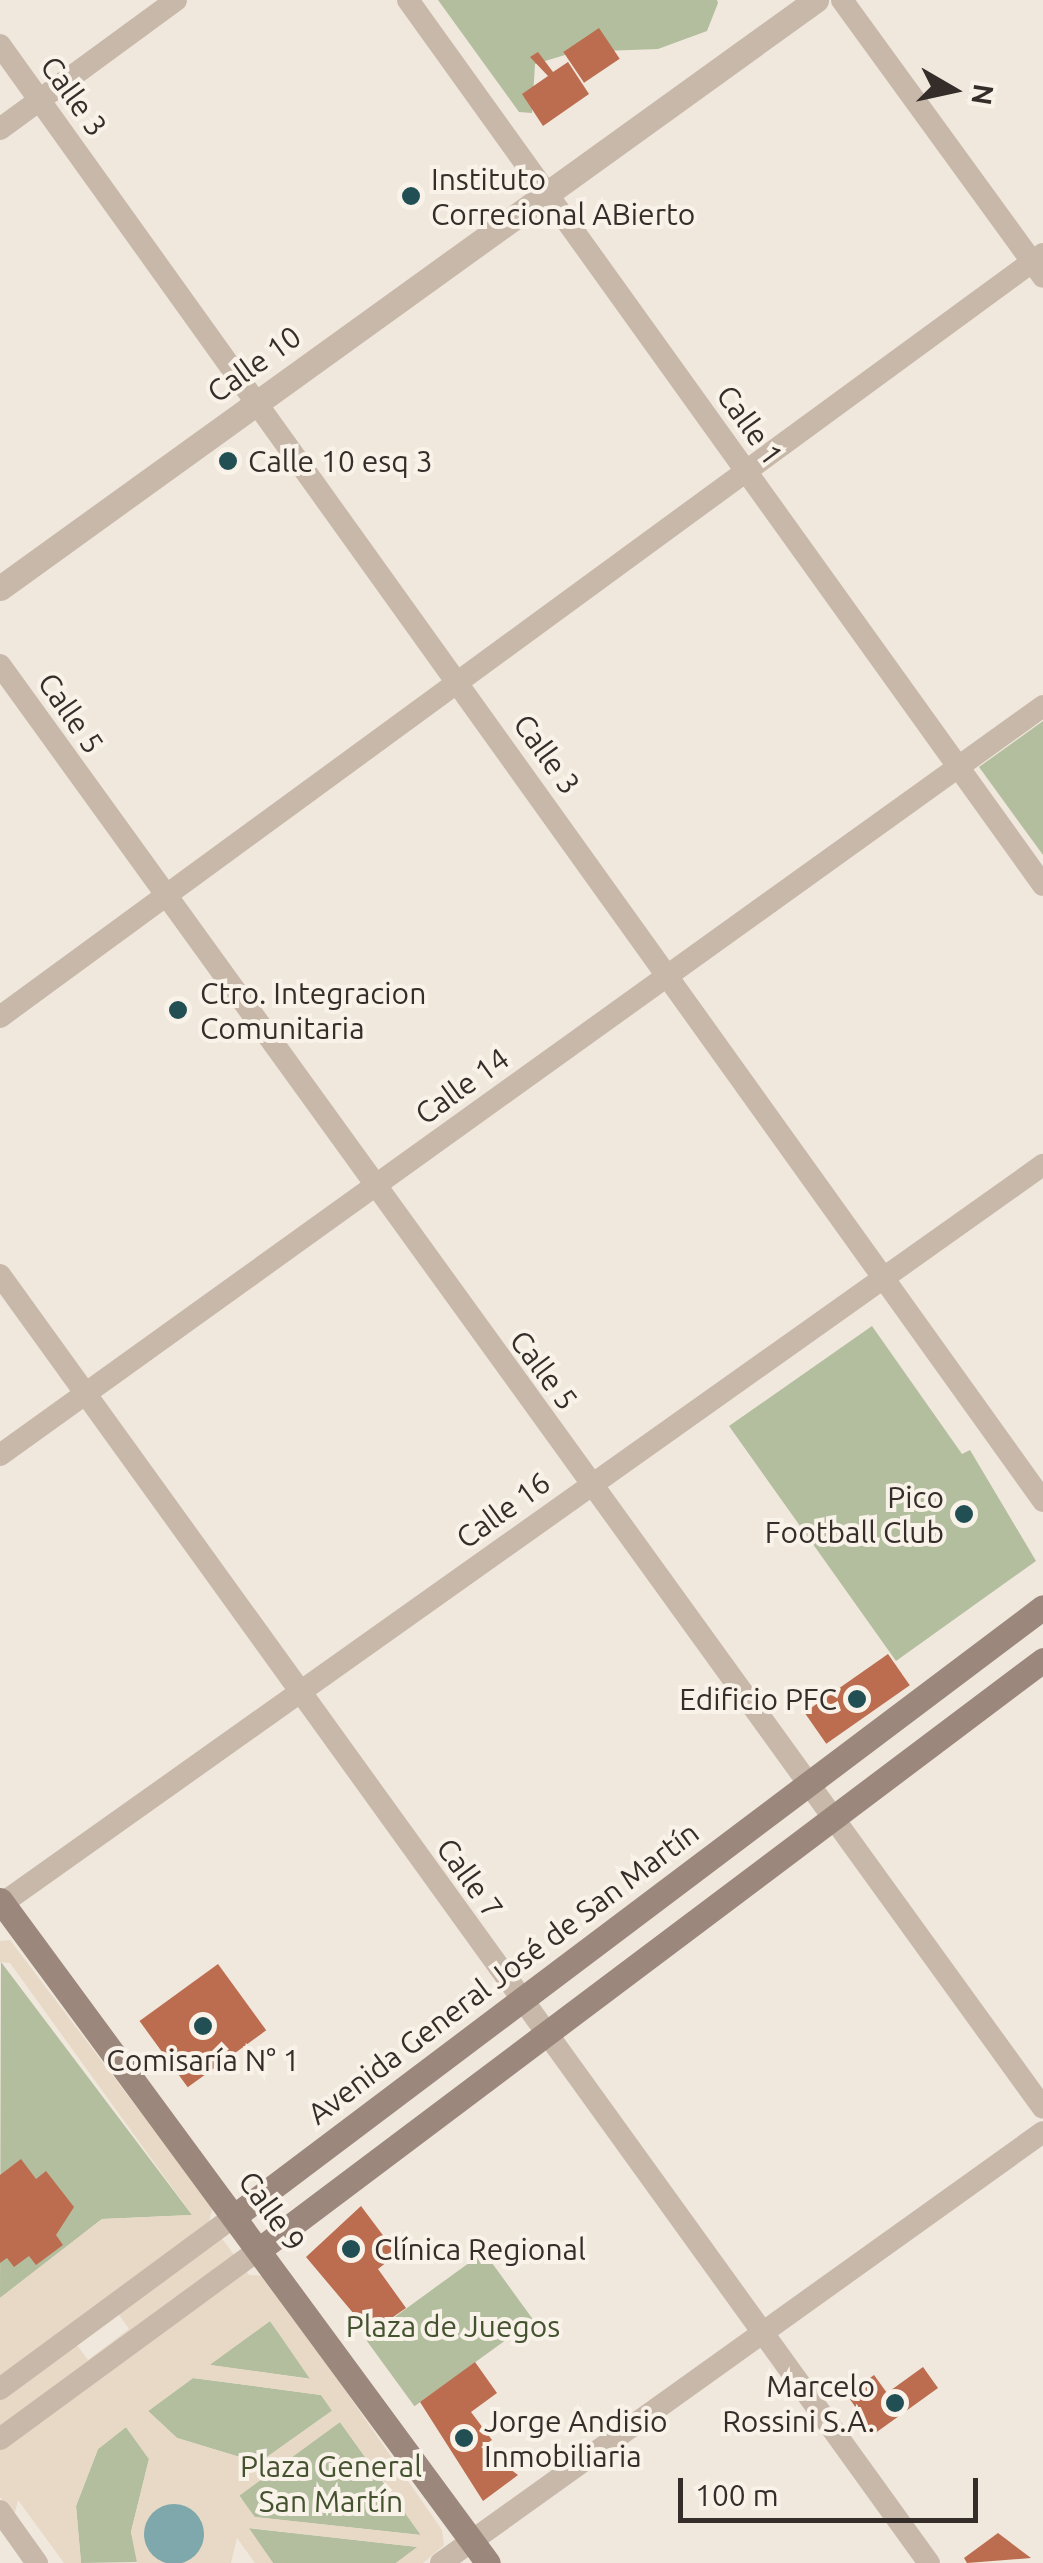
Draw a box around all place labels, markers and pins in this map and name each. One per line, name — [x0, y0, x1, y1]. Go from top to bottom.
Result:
place label: Instituto Correcional ABierto — [431, 161, 695, 232]
marker: Instituto Correcional ABierto — [400, 185, 422, 207]
place label: Calle 10 esq 3 — [248, 443, 433, 479]
marker: Calle 10 esq 3 — [217, 450, 239, 472]
place label: Ctro. Integracion Comunitaria — [200, 975, 426, 1046]
marker: Ctro. Integracion Comunitaria — [165, 997, 191, 1023]
place label: Pico Football Club — [765, 1479, 944, 1550]
marker: Pico Football Club — [953, 1503, 975, 1525]
place label: Edificio PFC — [679, 1681, 837, 1717]
marker: Edificio PFC — [846, 1688, 868, 1710]
marker: Comisaría N° 1 — [192, 2015, 214, 2037]
place label: Comisaría N° 1 — [106, 2042, 300, 2078]
place label: Clínica Regional — [374, 2231, 586, 2267]
marker: Clínica Regional — [338, 2236, 364, 2262]
place label: Marcelo Rossini S.A. — [722, 2368, 875, 2438]
marker: Marcelo Rossini S.A. — [884, 2392, 906, 2414]
place label: Jorge Andisio Inmobiliaria — [484, 2403, 668, 2474]
marker: Jorge Andisio Inmobiliaria — [453, 2427, 475, 2449]

